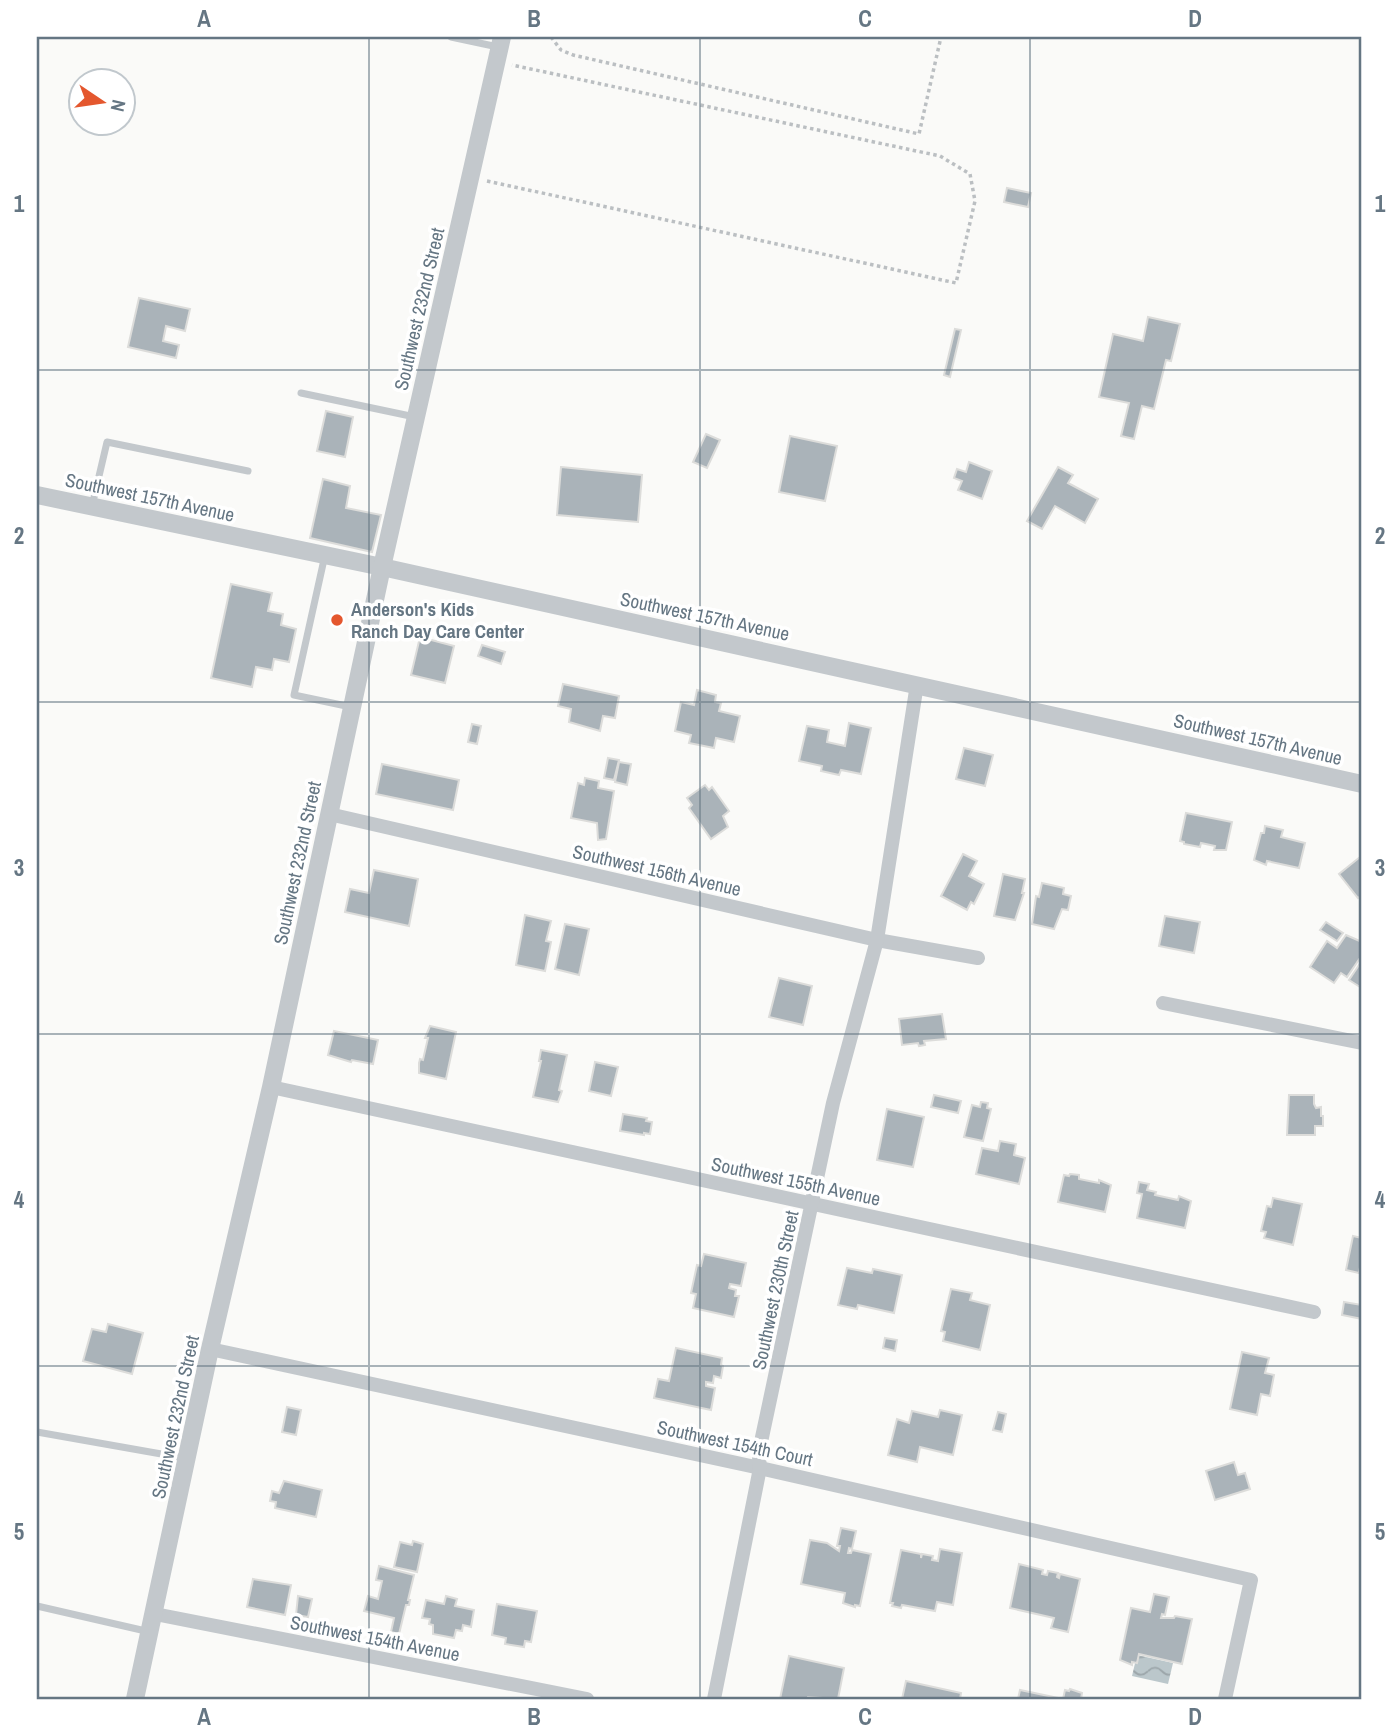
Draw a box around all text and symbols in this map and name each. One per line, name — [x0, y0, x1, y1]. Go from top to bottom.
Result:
text: A — [197, 3, 211, 34]
text: B — [527, 3, 541, 34]
text: C — [858, 3, 872, 34]
text: D — [1188, 3, 1202, 34]
north arrow — [66, 66, 136, 136]
text: N — [105, 97, 132, 114]
text: 1 — [14, 188, 25, 219]
text: 1 — [1375, 188, 1386, 219]
street label: Southwest 232nd Street — [388, 224, 451, 393]
street label: Southwest 157th Avenue — [63, 466, 237, 528]
text: 2 — [14, 520, 24, 551]
text: 2 — [1375, 520, 1385, 551]
street label: Southwest 157th Avenue — [618, 585, 792, 647]
place label: Anderson's Kids Ranch Day Care Center — [351, 596, 524, 644]
marker: Anderson's Kids Ranch Day Care Center — [329, 612, 345, 628]
street label: Southwest 157th Avenue — [1171, 707, 1345, 771]
street label: Southwest 232nd Street — [267, 778, 327, 947]
street label: Southwest 156th Avenue — [570, 838, 744, 902]
text: 3 — [14, 852, 24, 883]
text: 3 — [1375, 852, 1385, 883]
street label: Southwest 155th Avenue — [709, 1150, 883, 1212]
text: 4 — [14, 1184, 25, 1215]
text: 4 — [1375, 1184, 1386, 1215]
street label: Southwest 230th Street — [745, 1207, 805, 1372]
street label: Southwest 232nd Street — [145, 1332, 205, 1501]
street label: Southwest 154th Court — [655, 1414, 816, 1472]
text: 5 — [14, 1516, 24, 1547]
text: 5 — [1375, 1516, 1385, 1547]
street label: Southwest 154th Avenue — [288, 1609, 462, 1667]
text: A — [197, 1701, 211, 1732]
text: B — [527, 1701, 541, 1732]
text: C — [858, 1701, 872, 1732]
text: D — [1188, 1701, 1202, 1732]

